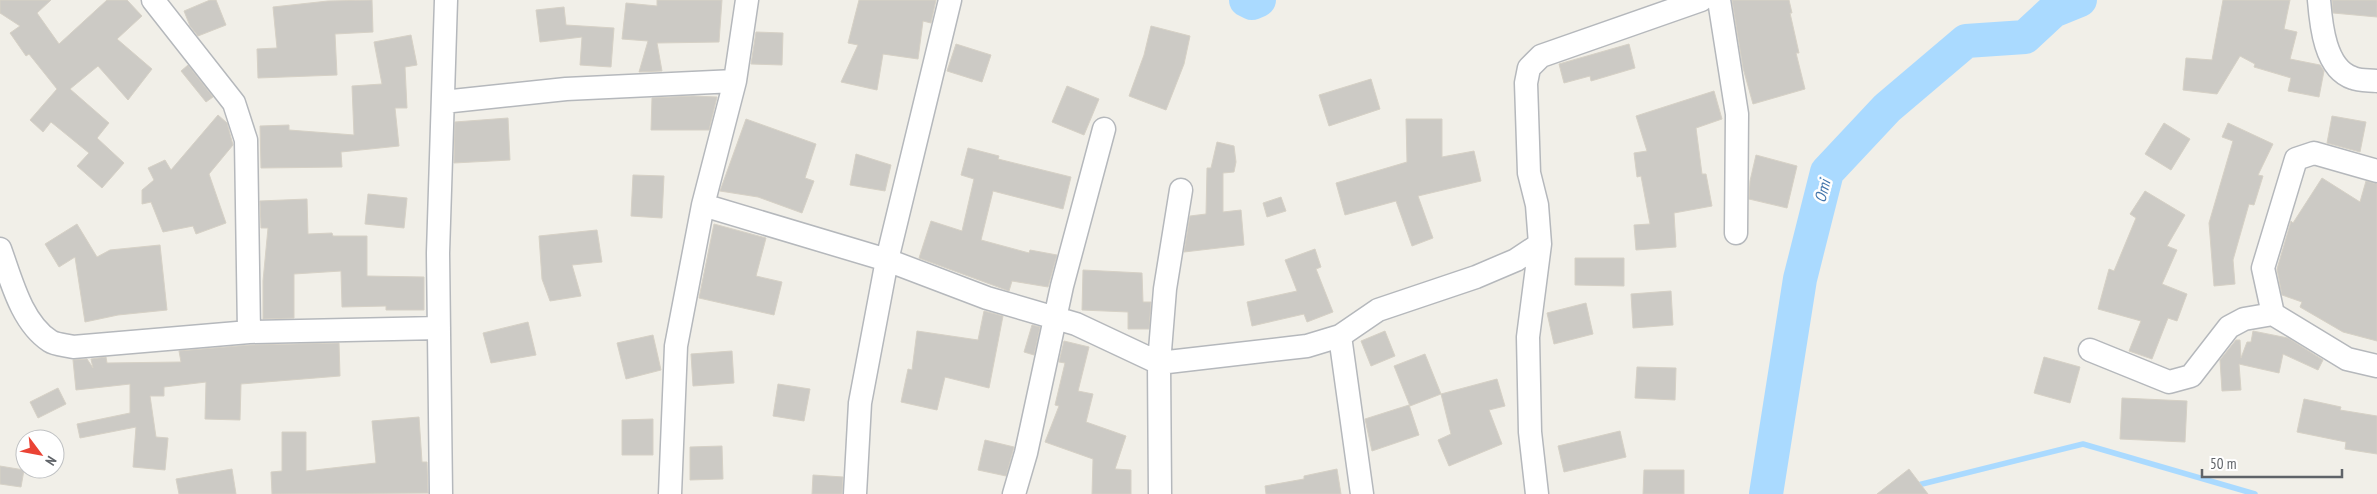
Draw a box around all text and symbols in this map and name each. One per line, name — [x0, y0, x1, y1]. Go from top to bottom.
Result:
water label: Omi — [1810, 175, 1835, 204]
north arrow — [15, 429, 65, 479]
scale bar — [2202, 446, 2342, 478]
text: N — [41, 453, 61, 469]
text: 50 m — [2210, 454, 2236, 473]

